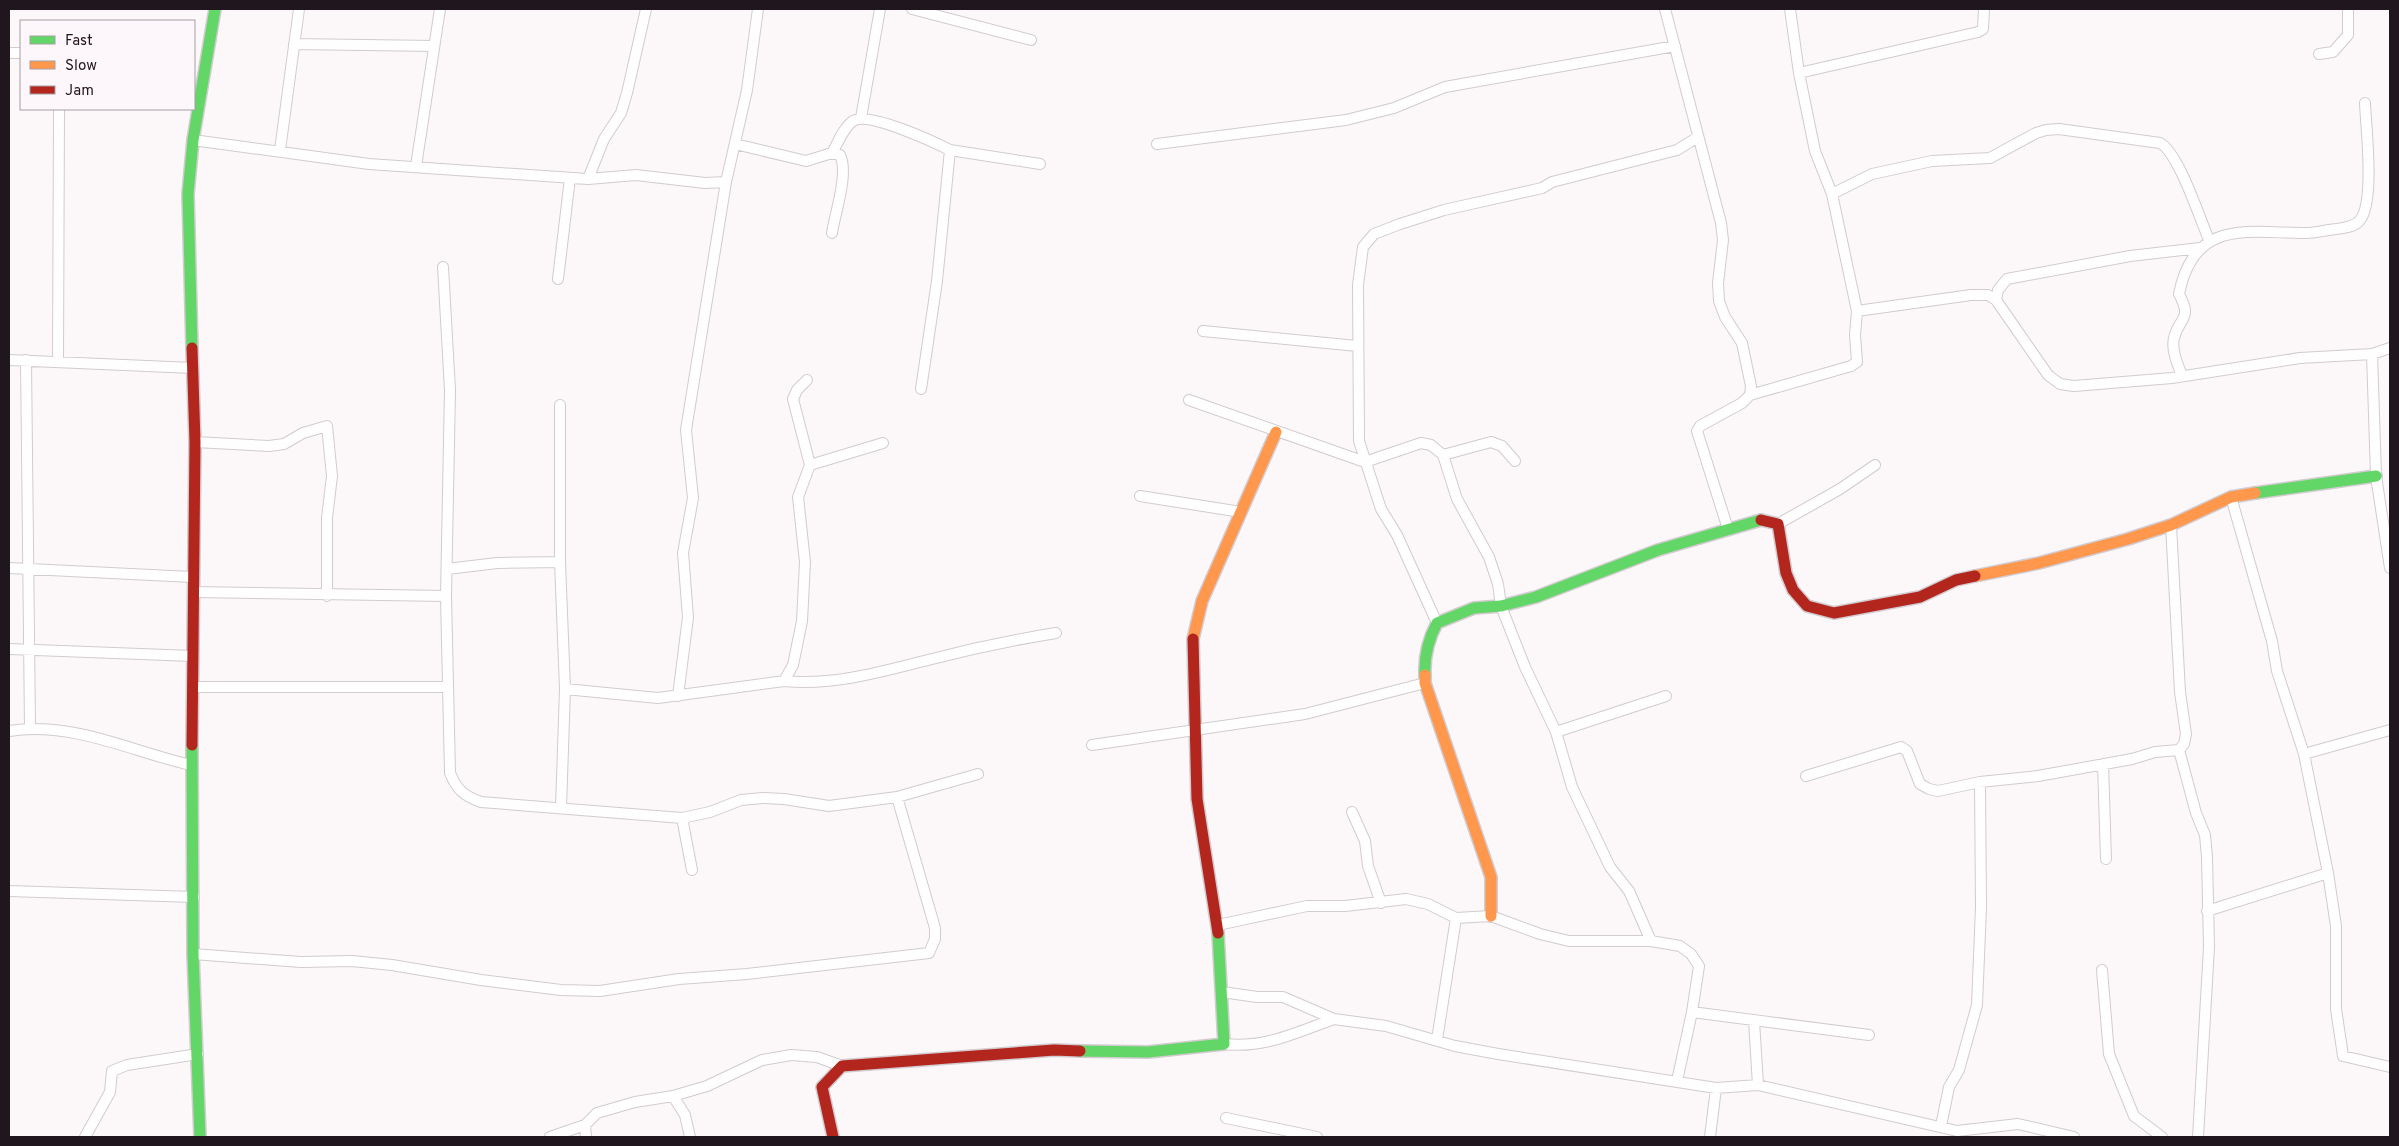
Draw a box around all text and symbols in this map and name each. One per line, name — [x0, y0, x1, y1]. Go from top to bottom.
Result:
legend — [20, 20, 195, 110]
text: Fast — [65, 32, 93, 51]
text: Slow — [65, 57, 97, 76]
text: Jam — [65, 82, 94, 101]

